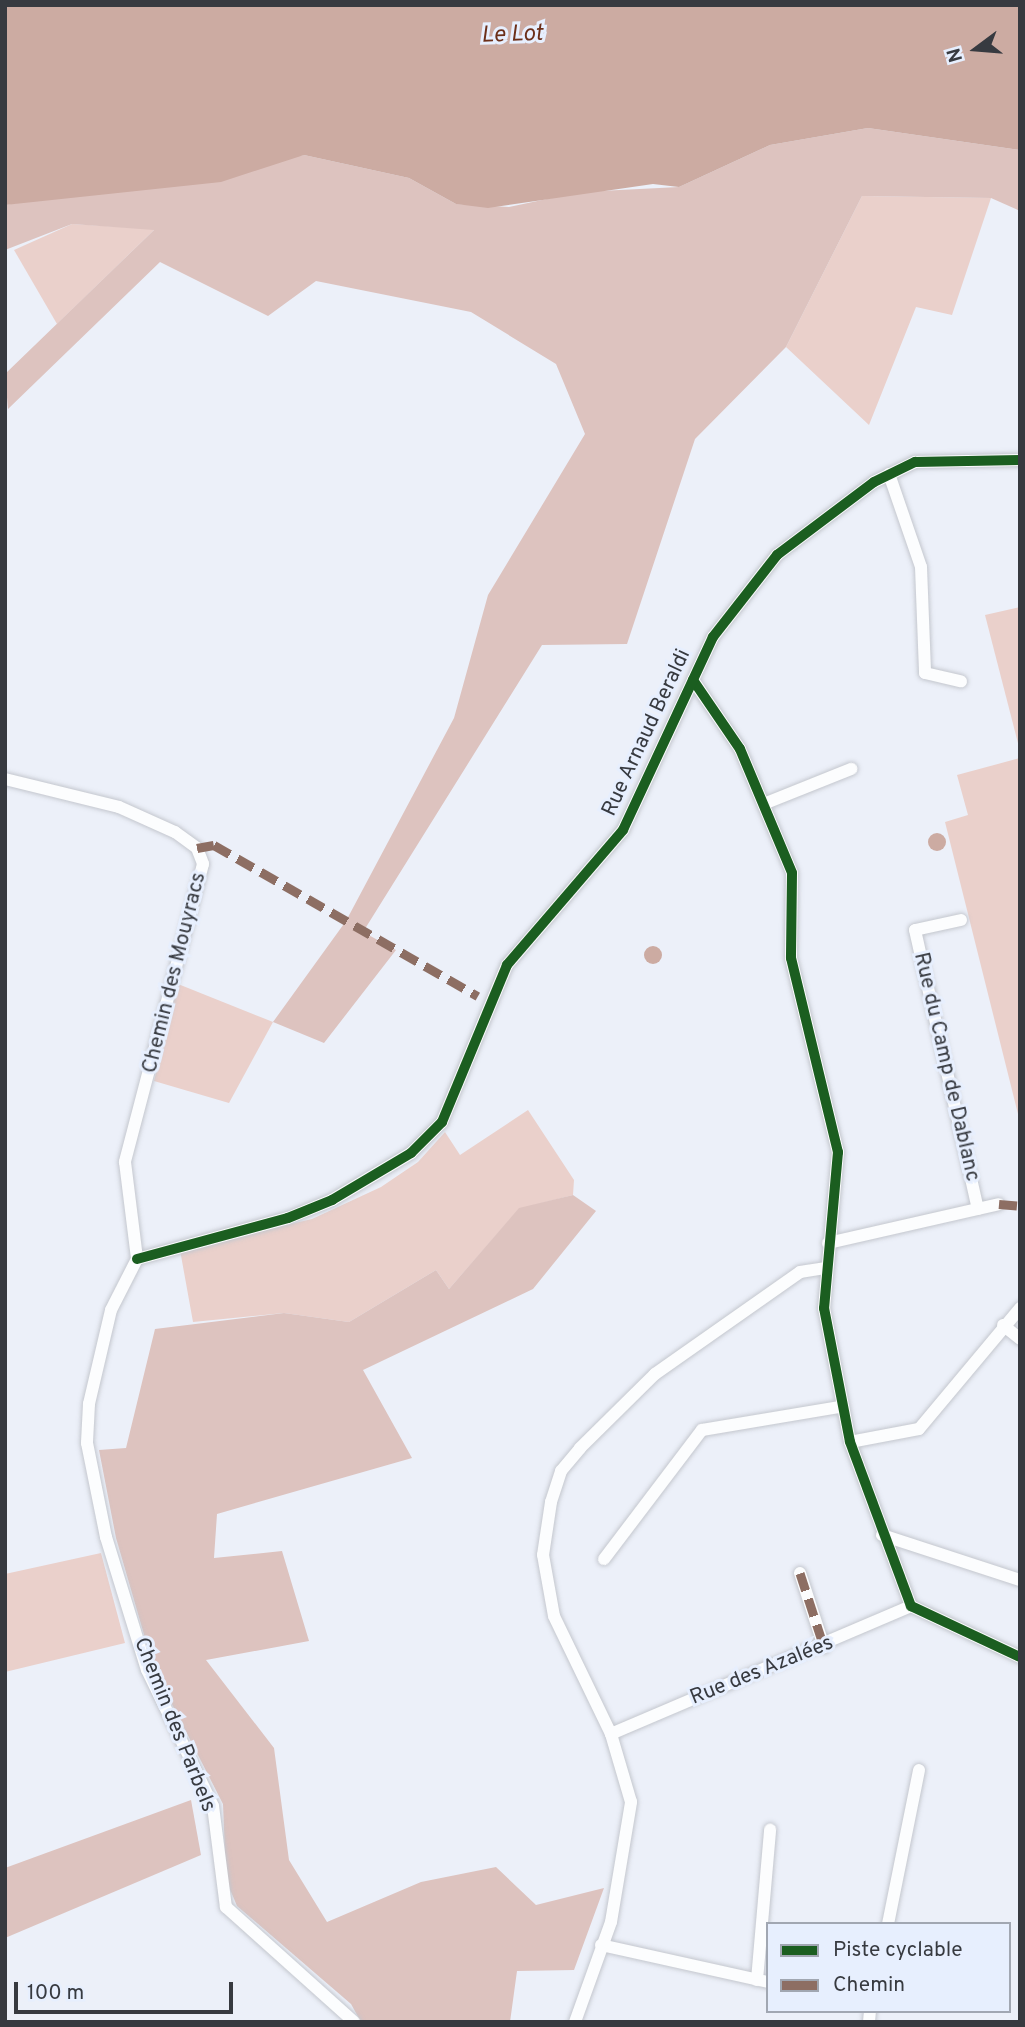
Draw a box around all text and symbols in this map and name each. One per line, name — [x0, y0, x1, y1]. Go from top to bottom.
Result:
north arrow — [941, 14, 1011, 84]
water label: Le Lot — [481, 21, 543, 51]
text: N — [942, 45, 969, 65]
street label: Rue Arnaud Beraldi — [597, 645, 697, 821]
street label: Chemin des Mouyracs — [138, 870, 212, 1076]
street label: Rue du Camp de Dablanc — [907, 950, 985, 1184]
street label: Rue des Azalées — [686, 1631, 838, 1711]
street label: Chemin des Parbels — [128, 1634, 220, 1816]
legend — [766, 1922, 1011, 2013]
text: Piste cyclable — [833, 1937, 963, 1964]
scale bar — [18, 1968, 236, 2012]
text: Chemin — [833, 1972, 905, 1999]
text: 100 m — [27, 1980, 84, 2007]

